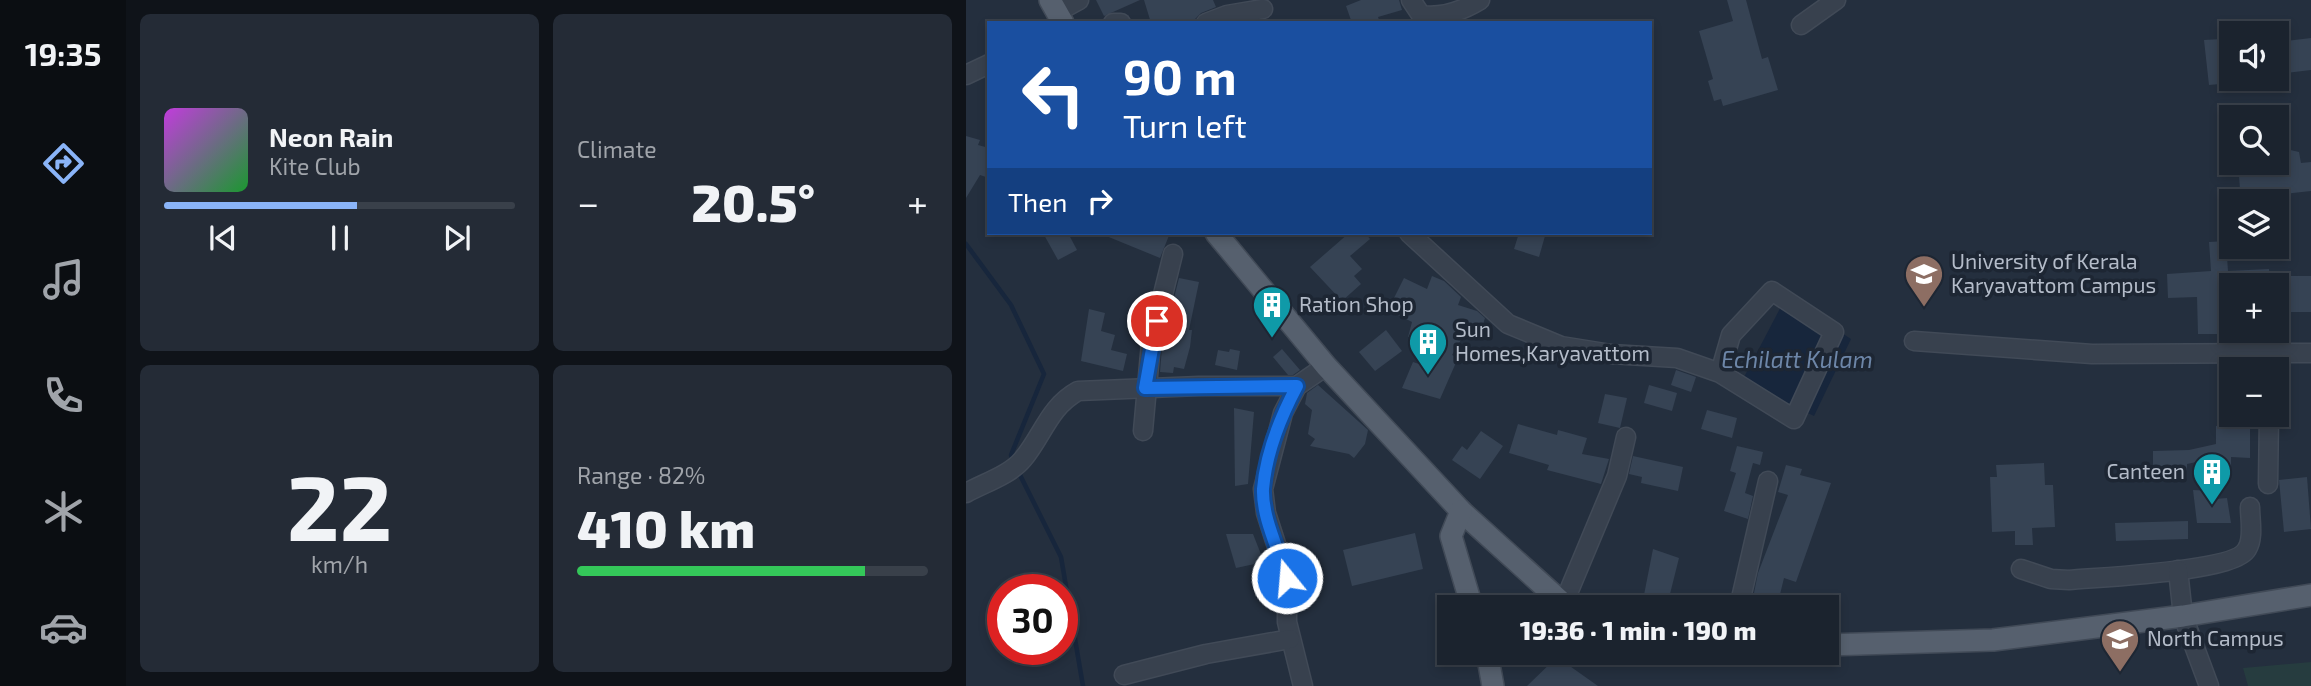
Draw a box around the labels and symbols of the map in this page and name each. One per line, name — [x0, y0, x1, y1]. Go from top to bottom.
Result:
place label: University of Kerala Karyavattom Campus — [1951, 248, 2156, 297]
school or university icon: University of Kerala Karyavattom Campus — [1903, 253, 1945, 308]
building icon: Ration Shop — [1251, 284, 1293, 339]
pin — [1127, 291, 1187, 351]
place label: Ration Shop — [1299, 291, 1414, 316]
place label: Sun Homes,Karyavattom — [1455, 316, 1650, 365]
building icon: Sun Homes,Karyavattom — [1407, 321, 1449, 376]
water label: Echilatt Kulam — [1721, 345, 1873, 373]
building icon: Canteen — [2191, 451, 2233, 506]
place label: Canteen — [2107, 458, 2185, 483]
position arrow — [1250, 541, 1324, 615]
speed limit sign: 30 — [987, 574, 1078, 665]
school or university icon: North Campus — [2099, 618, 2141, 673]
place label: North Campus — [2147, 625, 2284, 650]

